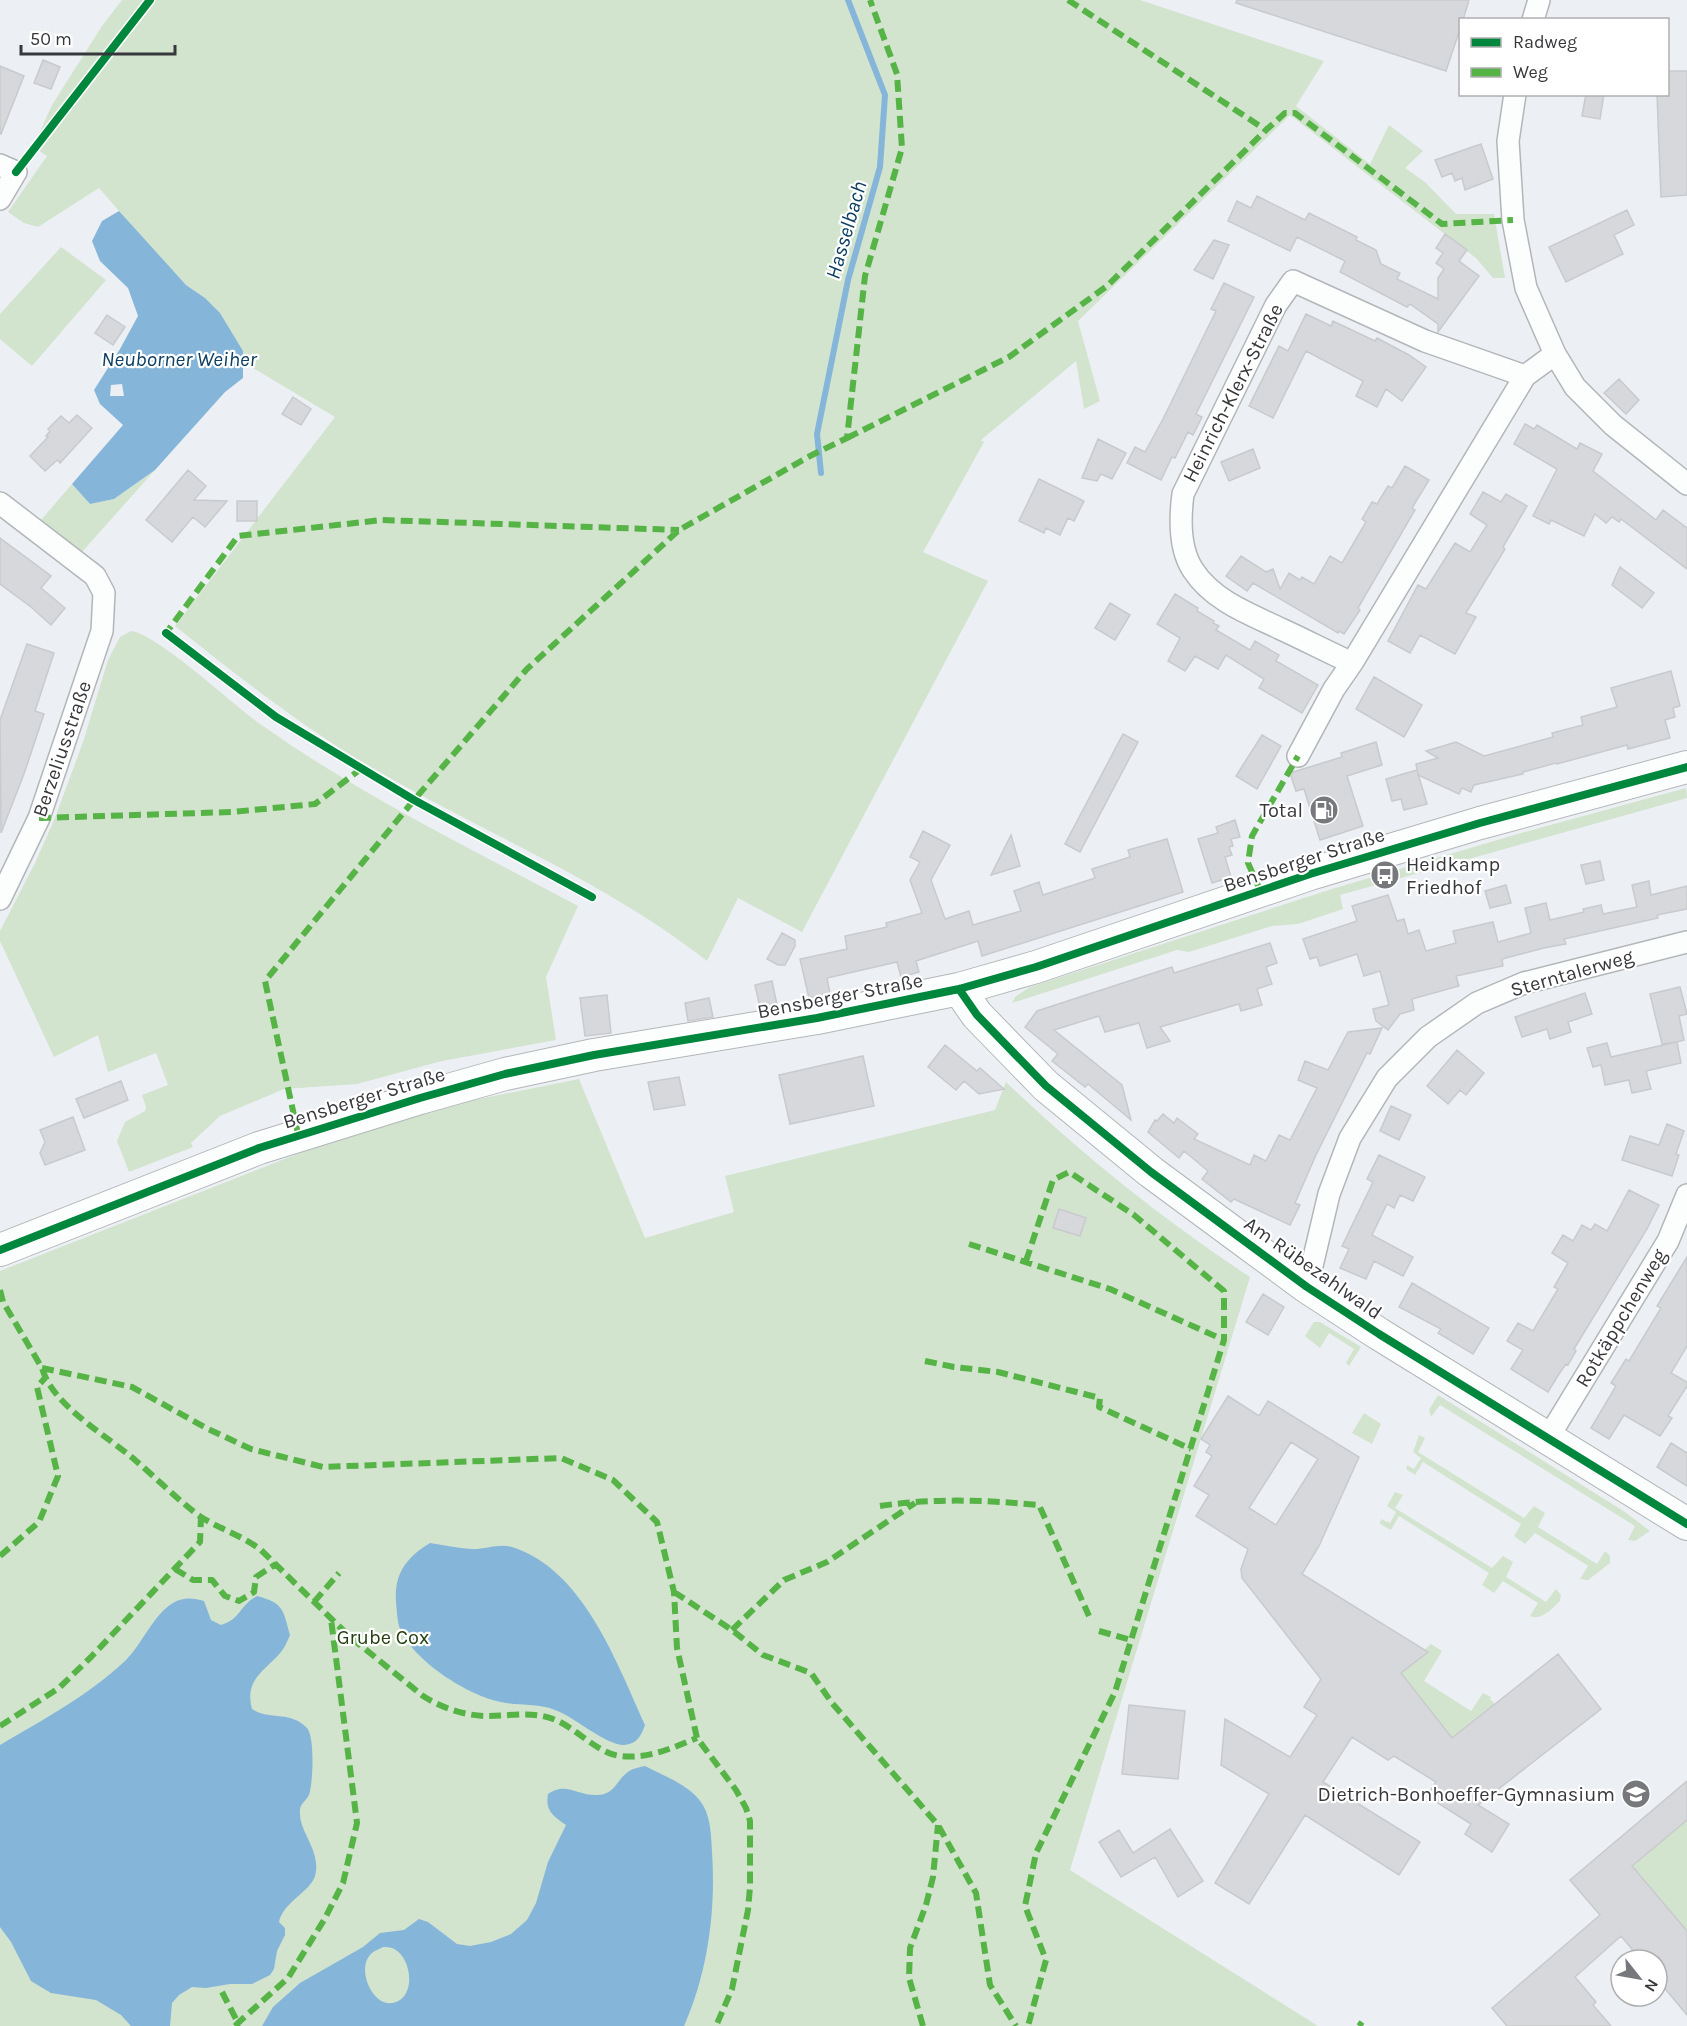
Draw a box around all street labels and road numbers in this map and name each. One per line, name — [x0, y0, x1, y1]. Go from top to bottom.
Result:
street label: Heinrich-Klerx-Straße — [1178, 300, 1288, 486]
street label: Berzeliusstraße — [28, 678, 96, 820]
street label: Bensberger Straße — [1220, 823, 1388, 897]
street label: Sterntalerweg — [1508, 944, 1636, 1002]
street label: Bensberger Straße — [755, 969, 925, 1023]
street label: Bensberger Straße — [280, 1062, 448, 1134]
street label: Am Rübezahlwald — [1240, 1212, 1386, 1324]
street label: Rotkäppchenweg — [1571, 1245, 1671, 1391]

